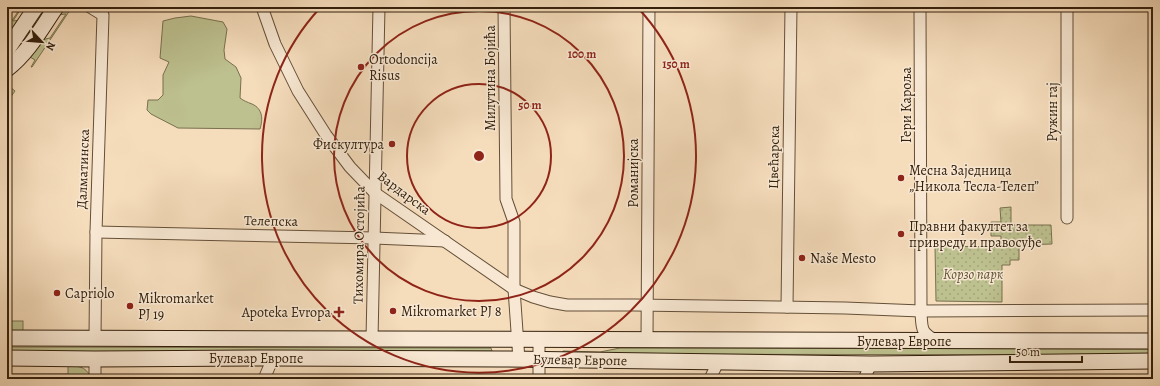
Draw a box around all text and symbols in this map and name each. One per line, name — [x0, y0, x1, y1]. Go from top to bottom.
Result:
north arrow — [22, 22, 62, 62]
street label: Милутина Бојића — [481, 24, 500, 131]
text: N — [42, 39, 59, 53]
text: 100 m — [568, 46, 596, 62]
place label: Ortodoncija Risus — [369, 50, 438, 85]
text: 150 m — [662, 56, 690, 72]
marker: Ortodoncija Risus — [356, 62, 366, 72]
street label: Гери Кароља — [897, 67, 916, 143]
street label: Ружин гај — [1043, 82, 1062, 142]
text: 50 m — [518, 97, 542, 113]
street label: Цвећарска — [764, 124, 784, 189]
street label: Далматинска — [72, 128, 94, 209]
place label: Фискултура — [313, 135, 385, 154]
street label: Романијска — [624, 138, 643, 208]
marker: Фискултура — [387, 139, 397, 149]
centre of rings — [472, 149, 486, 163]
place label: Месна Заједница „Никола Тесла-Телеп” — [909, 161, 1039, 196]
street label: Вардарска — [373, 167, 435, 220]
marker: Месна Заједница „Никола Тесла-Телеп” — [896, 173, 906, 183]
street label: Тихомира Остојића — [348, 185, 370, 304]
street label: Телепска — [244, 211, 299, 231]
place label: Правни факултет за привреду и правосуђе — [909, 217, 1042, 252]
marker: Правни факултет за привреду и правосуђе — [896, 229, 906, 239]
place label: Naše Mesto — [810, 249, 876, 268]
marker: Naše Mesto — [797, 253, 807, 263]
park label: Корзо парк — [943, 265, 1003, 284]
place label: Capriolo — [65, 284, 114, 303]
marker: Capriolo — [52, 288, 62, 298]
place label: Mikromarket PJ 19 — [138, 289, 214, 324]
marker: Mikromarket PJ 19 — [125, 301, 135, 311]
place label: Mikromarket PJ 8 — [401, 302, 502, 321]
place label: Apoteka Evropa — [241, 303, 331, 322]
marker: Mikromarket PJ 8 — [388, 306, 398, 316]
marker: Apoteka Evropa — [334, 307, 344, 317]
street label: Булевар Европе — [857, 332, 951, 351]
scale bar — [1010, 338, 1082, 364]
text: 50 m — [1016, 344, 1040, 360]
street label: Булевар Европе — [209, 349, 303, 368]
street label: Булевар Европе — [533, 350, 627, 370]

